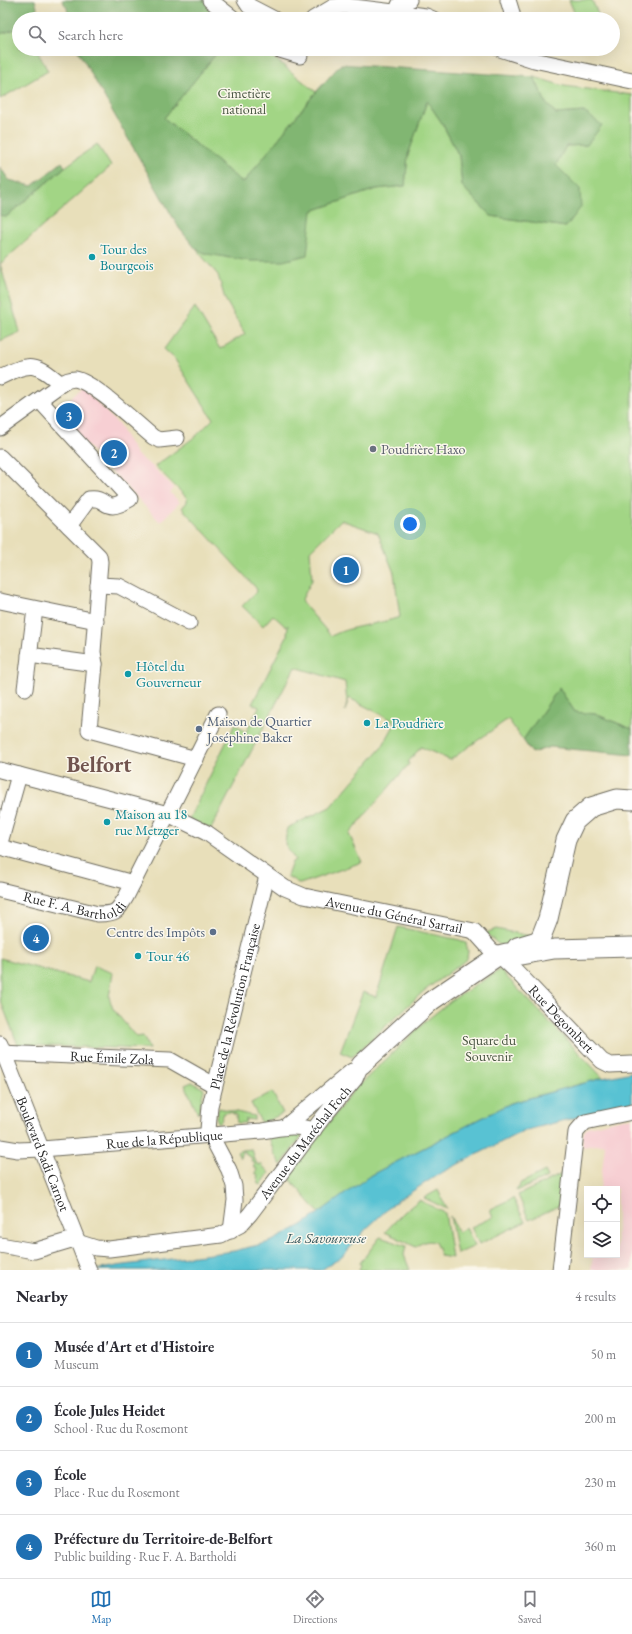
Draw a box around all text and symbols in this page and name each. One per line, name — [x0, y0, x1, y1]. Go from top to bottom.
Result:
search box — [12, 12, 620, 56]
icon: search — [26, 23, 48, 45]
text: Search here — [58, 25, 123, 44]
park label: Cimetière national — [217, 84, 271, 118]
place label: Tour des Bourgeois — [100, 240, 154, 274]
marker: Tour des Bourgeois — [87, 252, 97, 262]
pin: 3 — [56, 401, 82, 431]
pin: 2 — [101, 438, 127, 468]
place label: Poudrière Haxo — [381, 440, 466, 458]
marker: Poudrière Haxo — [368, 444, 378, 454]
your location — [400, 514, 420, 534]
pin: 1 — [333, 555, 359, 585]
place label: Hôtel du Gouverneur — [136, 657, 202, 691]
marker: Hôtel du Gouverneur — [123, 669, 133, 679]
place label: Maison de Quartier Joséphine Baker — [206, 712, 312, 746]
place label: La Poudrière — [375, 714, 444, 732]
marker: La Poudrière — [362, 718, 372, 728]
marker: Maison de Quartier Joséphine Baker — [194, 724, 204, 734]
district label: Belfort — [66, 750, 132, 779]
place label: Maison au 18 rue Metzger — [115, 805, 187, 839]
marker: Maison au 18 rue Metzger — [102, 817, 112, 827]
street label: Rue F. A. Bartholdi — [21, 887, 130, 923]
street label: Avenue du Général Sarrail — [323, 891, 465, 938]
street label: Place de la Révolution Française — [205, 921, 264, 1091]
pin: 4 — [23, 923, 49, 953]
place label: Centre des Impôts — [106, 923, 205, 941]
marker: Centre des Impôts — [208, 927, 218, 937]
place label: Tour 46 — [146, 947, 189, 965]
marker: Tour 46 — [133, 951, 143, 961]
street label: Rue Degombert — [525, 981, 599, 1057]
park label: Square du Souvenir — [462, 1031, 517, 1065]
street label: Rue Émile Zola — [70, 1047, 155, 1068]
street label: Avenue du Maréchal Foch — [255, 1082, 355, 1204]
street label: Boulevard Sadi Carnot — [13, 1094, 74, 1214]
street label: Rue de la République — [105, 1125, 224, 1153]
map controls — [584, 1186, 620, 1258]
button: locate — [584, 1186, 620, 1222]
button: layers — [584, 1222, 620, 1258]
water label: La Savoureuse — [285, 1228, 367, 1247]
text: Nearby — [16, 1285, 68, 1307]
text: 4 results — [575, 1288, 616, 1305]
text: Musée d'Art et d'Histoire — [54, 1337, 214, 1356]
text: 1 — [26, 1346, 32, 1363]
text: 50 m — [591, 1346, 616, 1363]
text: Museum — [54, 1356, 99, 1373]
text: École Jules Heidet — [54, 1401, 165, 1420]
text: 2 — [26, 1410, 32, 1427]
text: 200 m — [585, 1410, 616, 1427]
text: School · Rue du Rosemont — [54, 1420, 188, 1437]
text: École — [54, 1465, 86, 1484]
text: 3 — [26, 1474, 32, 1491]
text: 230 m — [585, 1474, 616, 1491]
text: Place · Rue du Rosemont — [54, 1484, 180, 1501]
text: Préfecture du Territoire-de-Belfort — [54, 1529, 273, 1548]
text: 4 — [26, 1538, 32, 1555]
text: 360 m — [585, 1538, 616, 1555]
text: Public building · Rue F. A. Bartholdi — [54, 1548, 236, 1565]
tab: Map — [90, 1588, 112, 1626]
tab: Directions — [293, 1588, 337, 1626]
tab: Saved — [518, 1588, 542, 1626]

